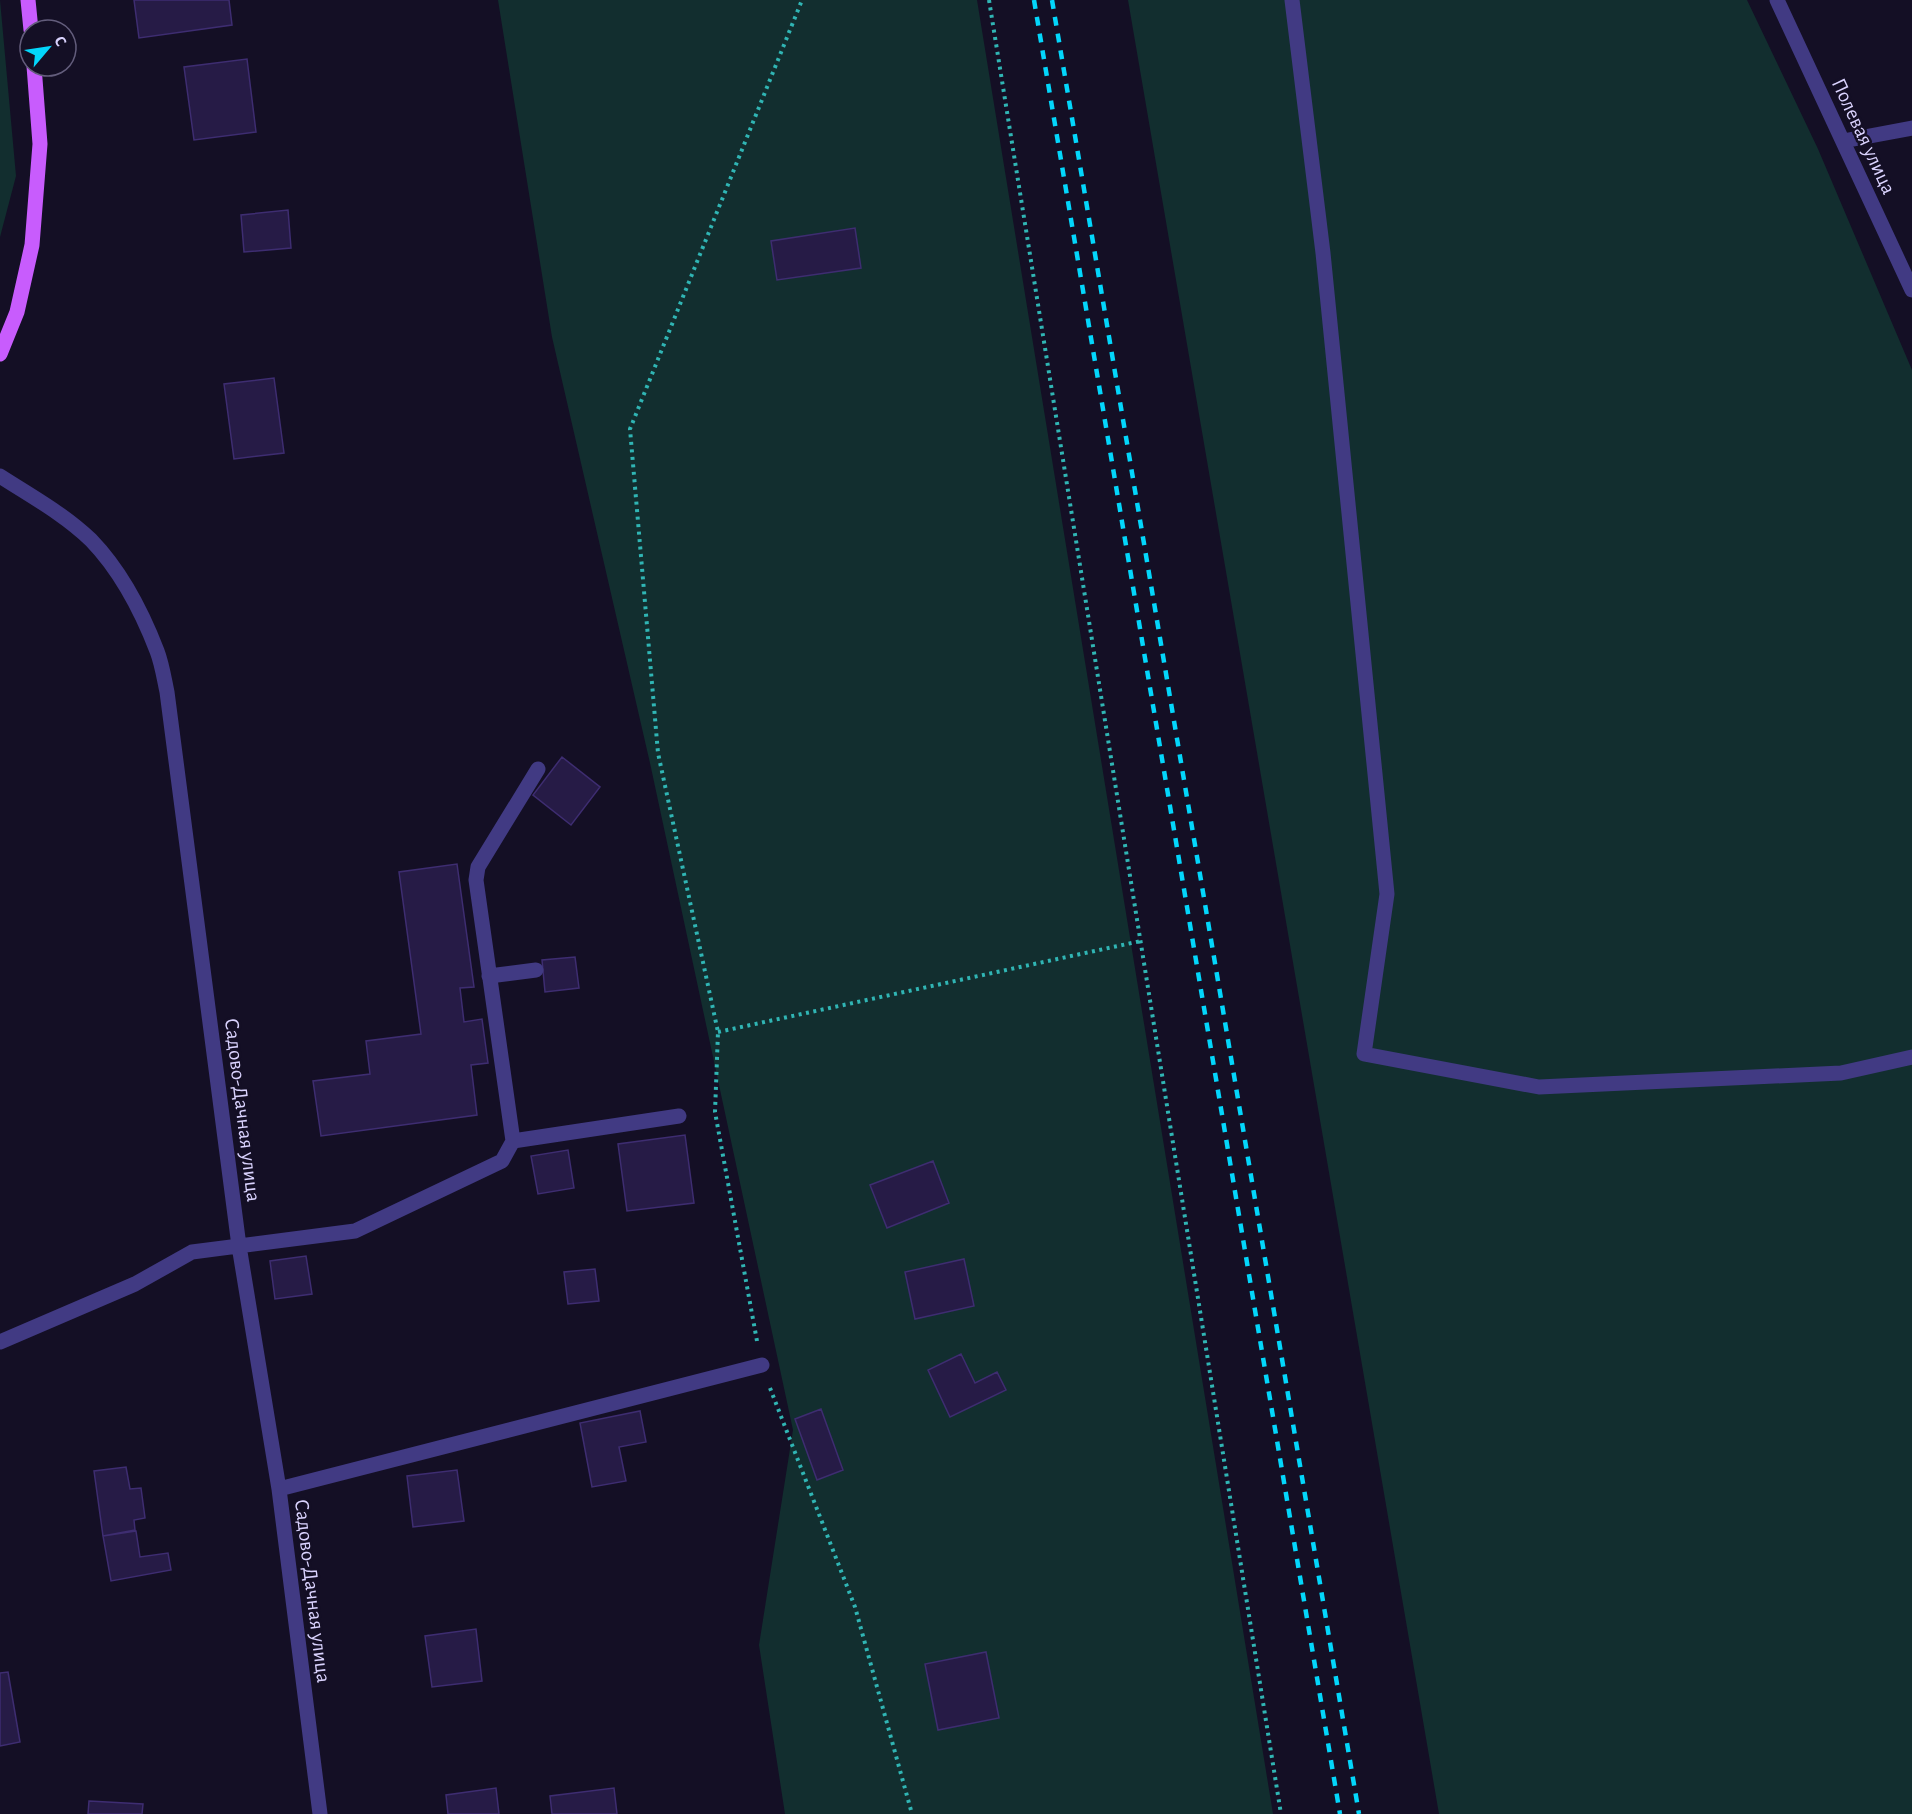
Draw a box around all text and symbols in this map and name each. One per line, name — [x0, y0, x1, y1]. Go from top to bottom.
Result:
north arrow — [18, 18, 78, 78]
text: С — [51, 33, 69, 49]
street label: Полевая улица — [1828, 75, 1900, 198]
street label: Садово-Дачная улица — [221, 1017, 264, 1204]
street label: Садово-Дачная улица — [291, 1498, 334, 1685]

